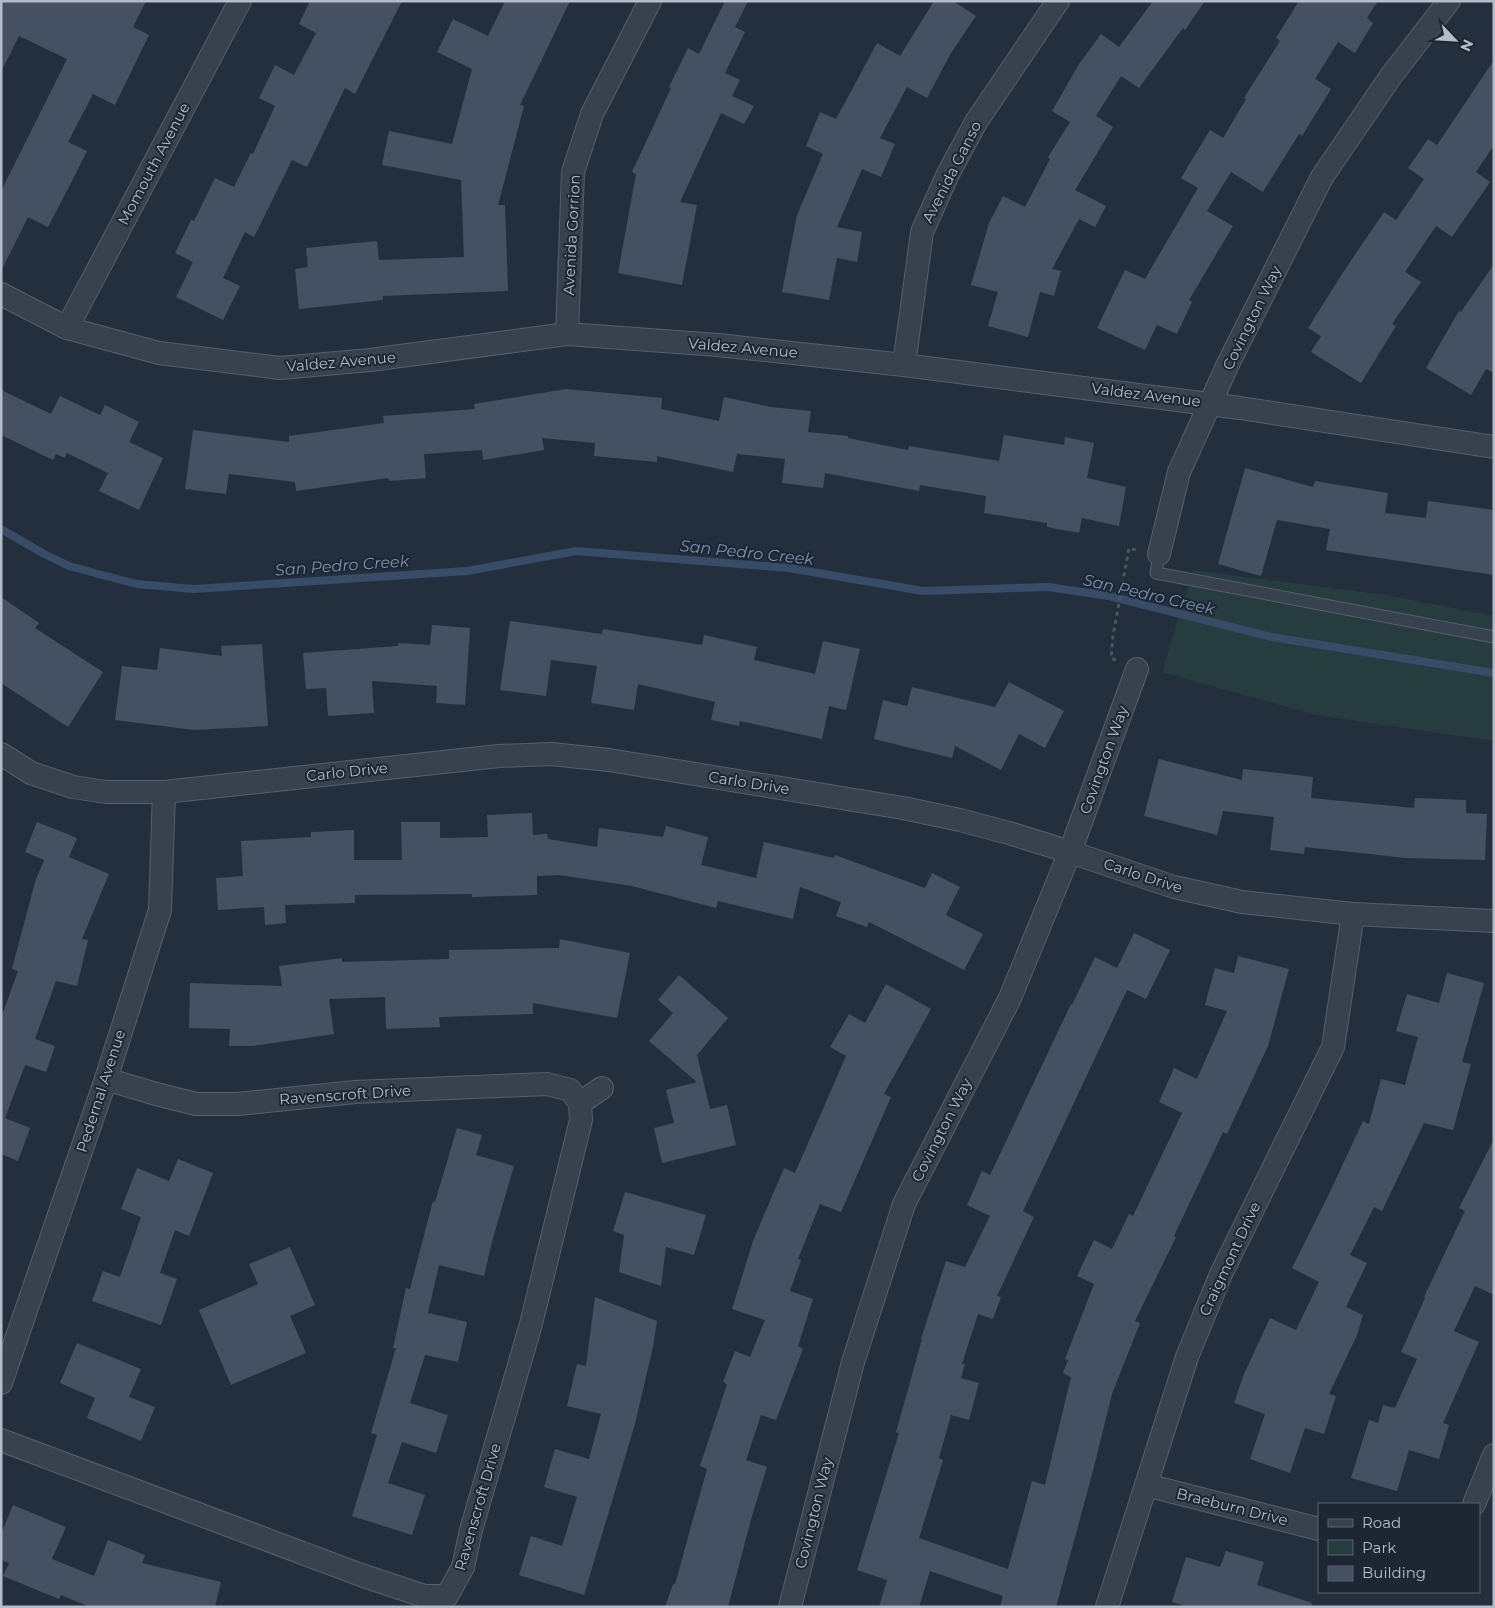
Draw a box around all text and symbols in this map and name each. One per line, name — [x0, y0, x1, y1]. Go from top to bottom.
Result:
north arrow — [1430, 15, 1480, 65]
text: N — [1456, 37, 1477, 54]
street label: Momouth Avenue — [113, 99, 194, 228]
street label: Avenida Ganso — [918, 118, 985, 226]
street label: Avenida Gorrion — [559, 174, 584, 296]
street label: Covington Way — [1218, 262, 1285, 373]
street label: Valdez Avenue — [687, 333, 799, 362]
street label: Valdez Avenue — [285, 347, 397, 376]
street label: Valdez Avenue — [1090, 378, 1202, 411]
water label: San Pedro Creek — [679, 536, 816, 569]
water label: San Pedro Creek — [274, 551, 411, 580]
water label: San Pedro Creek — [1081, 570, 1218, 619]
street label: Covington Way — [1075, 702, 1132, 817]
street label: Carlo Drive — [305, 758, 389, 785]
street label: Carlo Drive — [707, 767, 791, 798]
street label: Carlo Drive — [1101, 854, 1185, 897]
street label: Pedernal Avenue — [72, 1027, 129, 1155]
street label: Covington Way — [907, 1074, 976, 1185]
street label: Ravenscroft Drive — [278, 1080, 411, 1109]
street label: Craigmont Drive — [1195, 1199, 1264, 1319]
street label: Ravenscroft Drive — [450, 1441, 505, 1573]
street label: Covington Way — [791, 1454, 837, 1570]
street label: Braeburn Drive — [1174, 1483, 1290, 1530]
legend — [1318, 1503, 1480, 1593]
text: Road — [1362, 1513, 1401, 1532]
text: Park — [1362, 1538, 1396, 1557]
text: Building — [1362, 1563, 1426, 1582]

